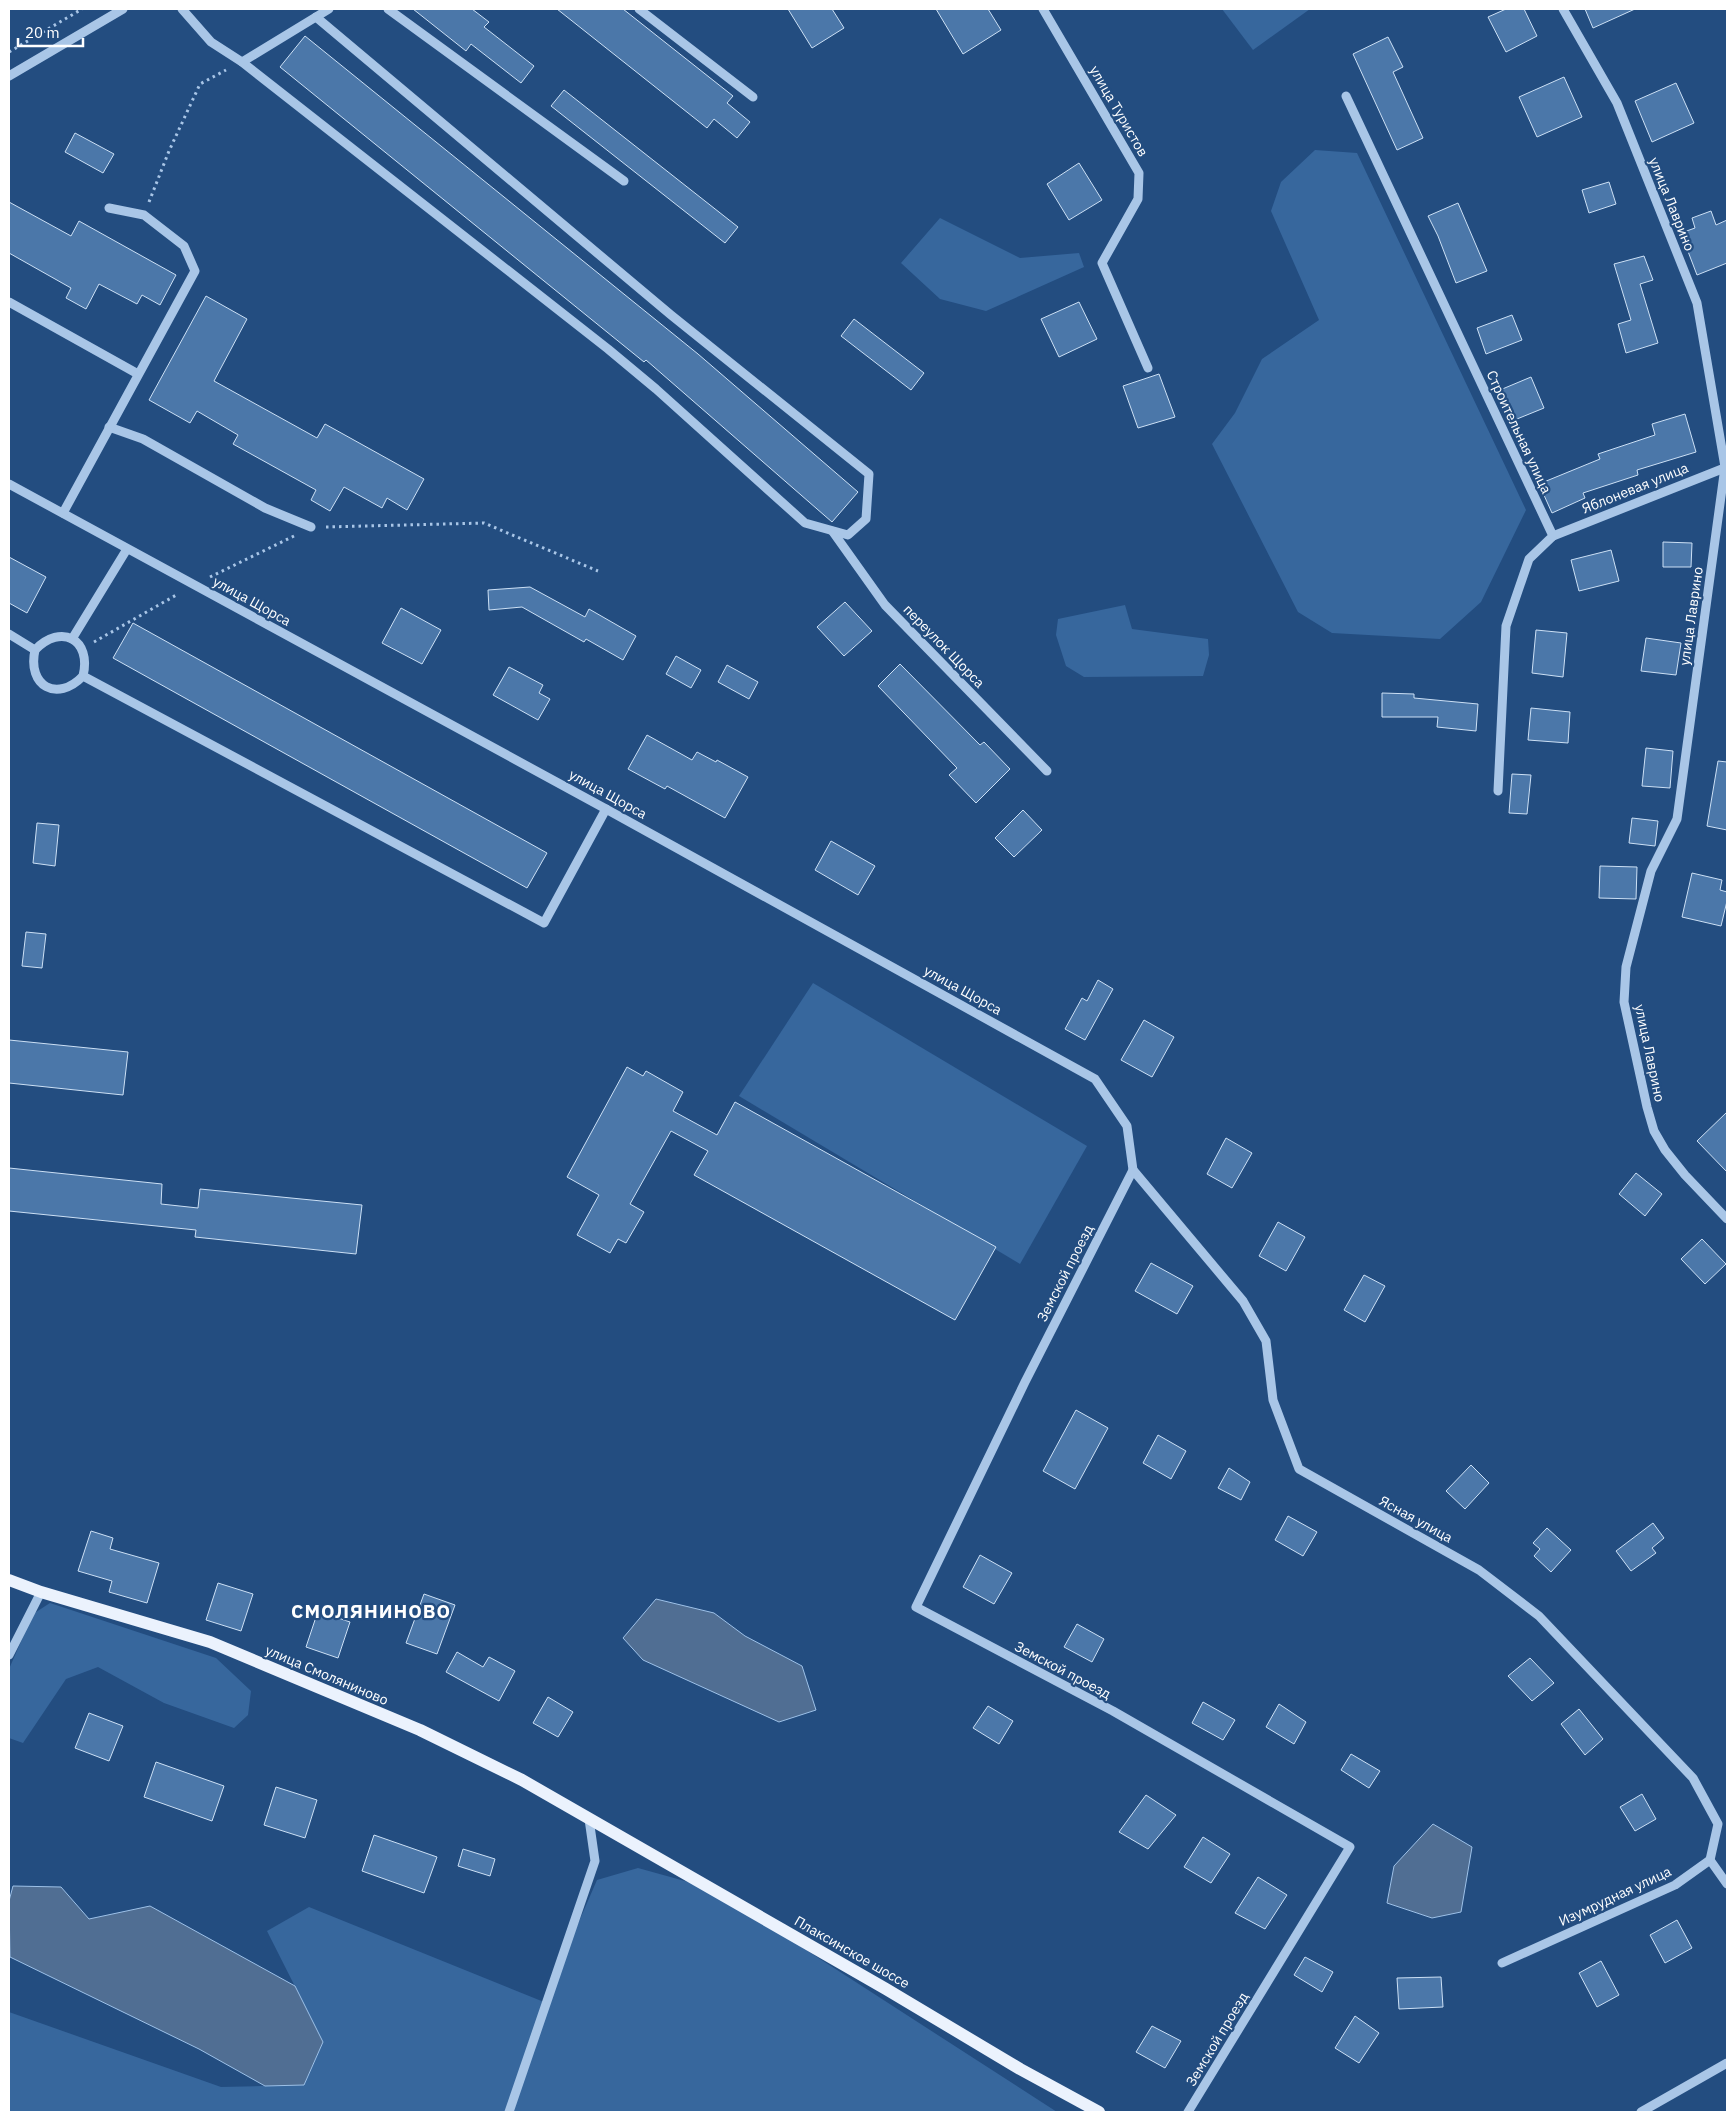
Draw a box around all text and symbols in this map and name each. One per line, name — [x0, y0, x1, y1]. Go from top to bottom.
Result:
scale bar — [18, 15, 82, 47]
text: 20 m — [25, 23, 60, 42]
street label: улица Туристов — [1086, 62, 1152, 160]
street label: улица Лаврино — [1645, 155, 1699, 254]
street label: Строительная улица — [1483, 367, 1556, 497]
street label: Яблоневая улица — [1579, 458, 1691, 518]
street label: улица Лаврино — [1675, 565, 1707, 666]
street label: улица Щорса — [210, 572, 295, 630]
street label: переулок Щорса — [900, 600, 989, 692]
street label: улица Щорса — [566, 765, 651, 823]
street label: улица Щорса — [921, 961, 1006, 1019]
street label: улица Лаврино — [1631, 1003, 1669, 1104]
street label: Земской проезд — [1033, 1221, 1097, 1325]
street label: Ясная улица — [1376, 1491, 1456, 1547]
district label: СМОЛЯНИНОВО — [291, 1599, 451, 1623]
street label: Земской проезд — [1012, 1637, 1114, 1703]
street label: улица Смоляниново — [263, 1641, 391, 1709]
street label: Изумрудная улица — [1556, 1862, 1675, 1930]
street label: Плаксинское шоссе — [791, 1912, 913, 1992]
street label: Земской проезд — [1182, 1989, 1252, 2089]

